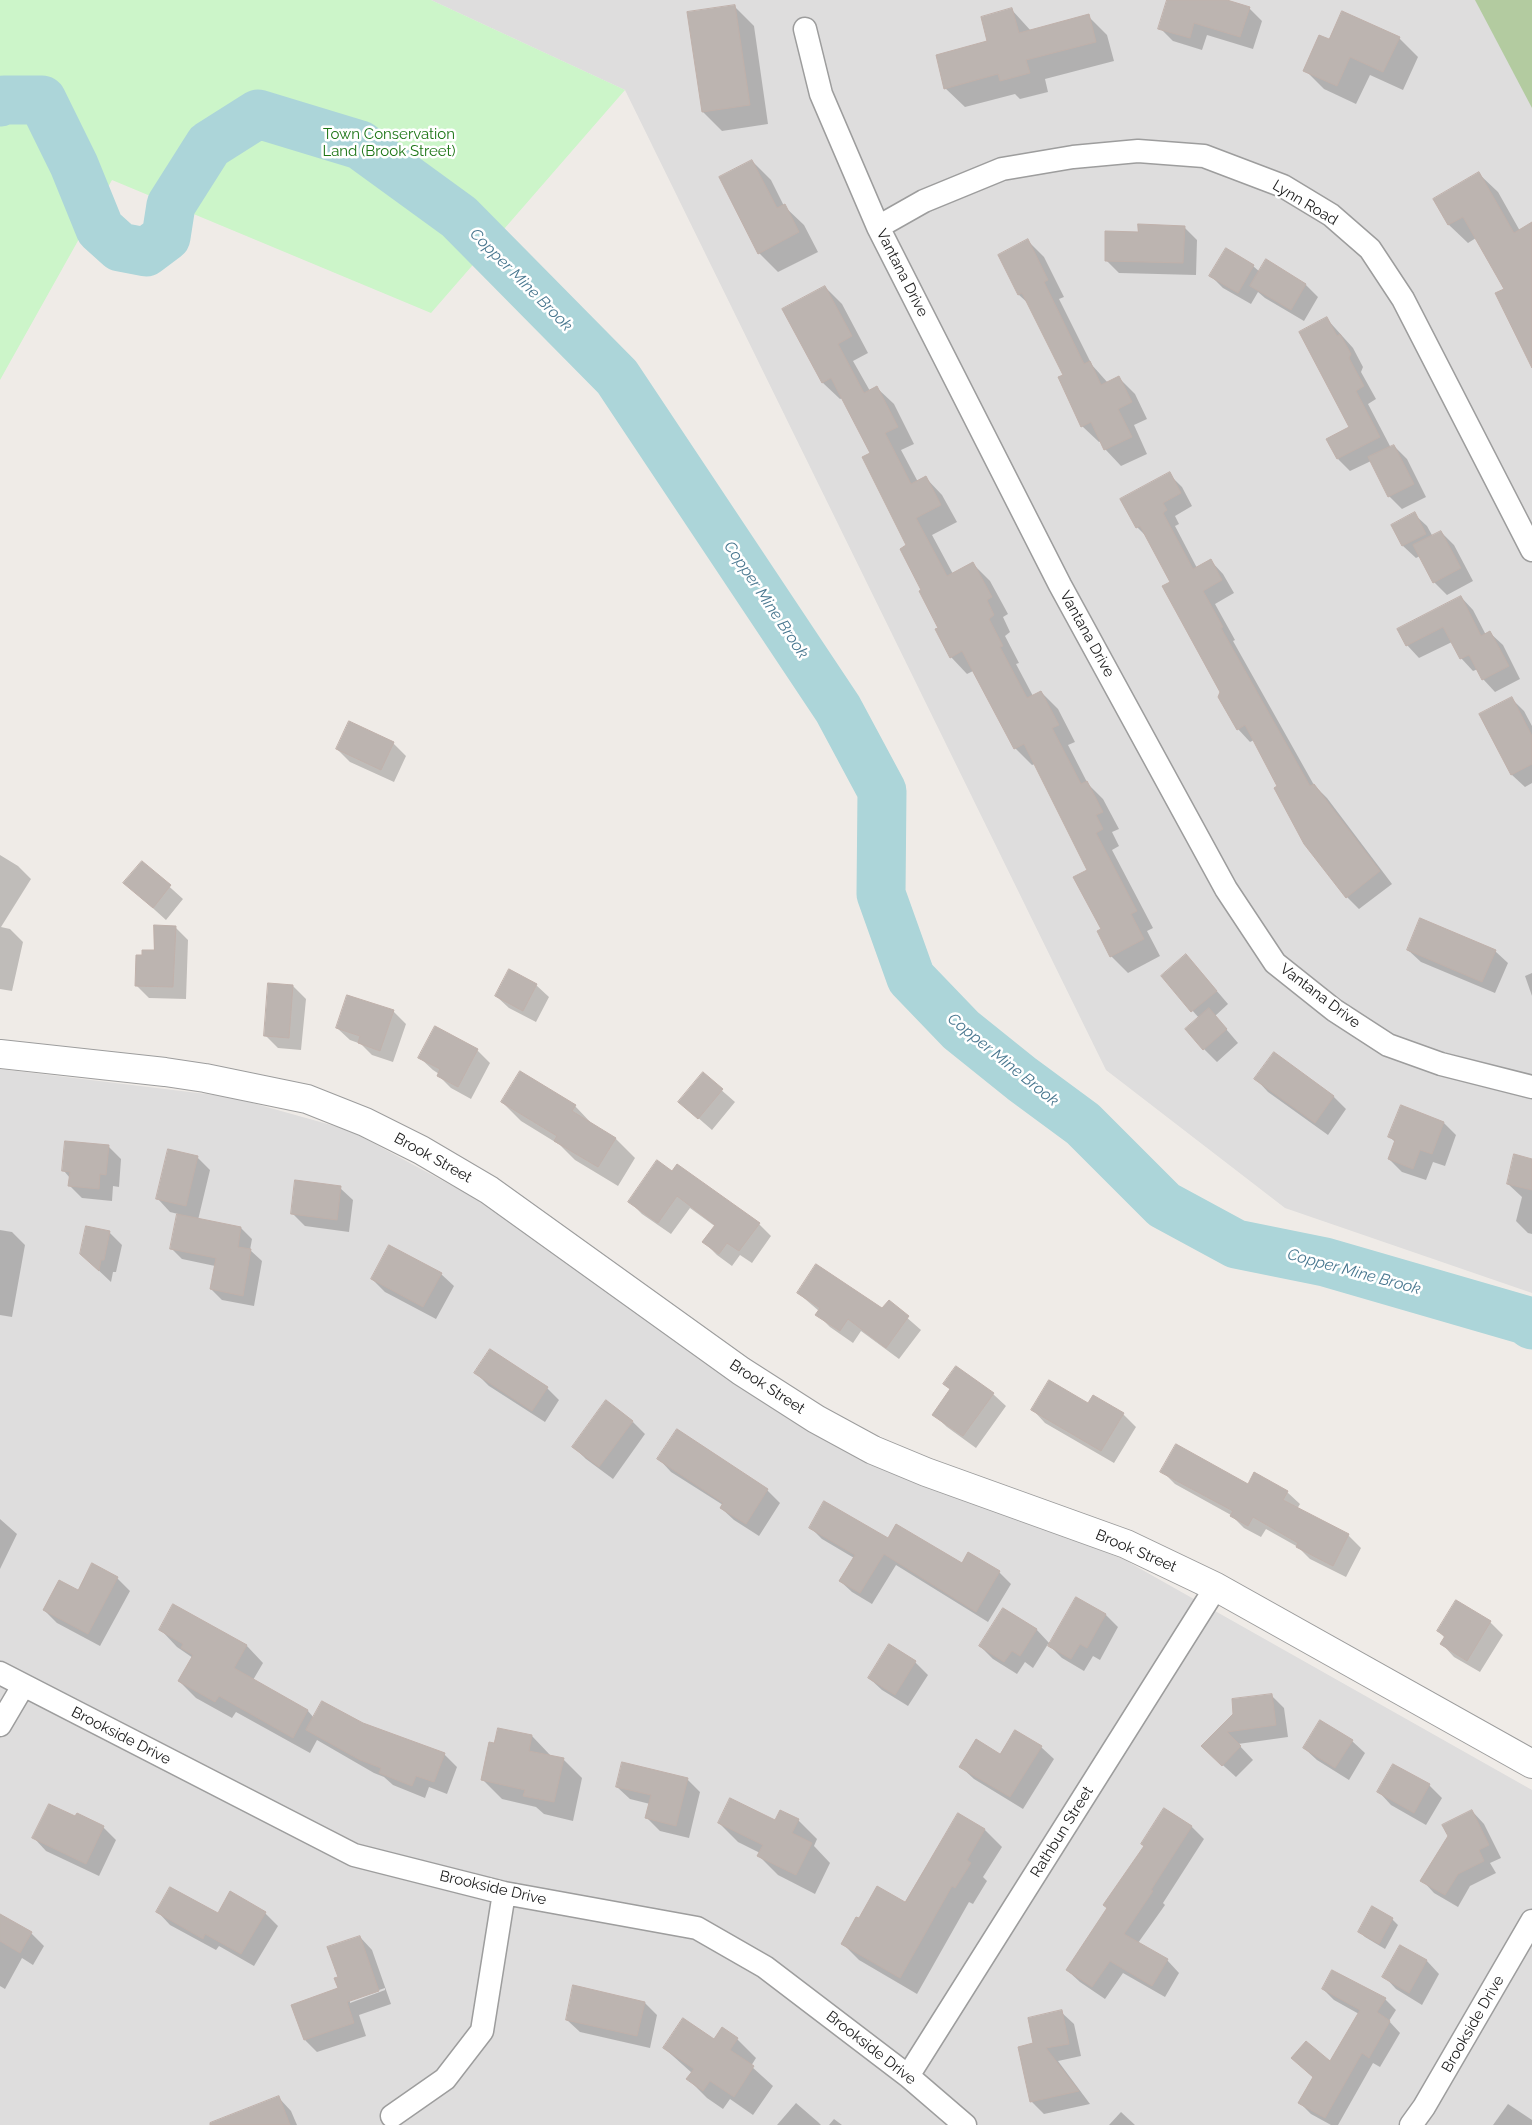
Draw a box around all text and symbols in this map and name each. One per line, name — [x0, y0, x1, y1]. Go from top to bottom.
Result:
park label: Town Conservation Land (Brook Street) — [322, 125, 456, 160]
street label: Lynn Road — [1269, 176, 1341, 230]
water label: Copper Mine Brook — [466, 225, 576, 335]
street label: Vantana Drive — [872, 226, 932, 320]
water label: Copper Mine Brook — [720, 538, 812, 662]
street label: Vantana Drive — [1056, 588, 1118, 680]
street label: Vantana Drive — [1276, 960, 1364, 1032]
water label: Copper Mine Brook — [944, 1009, 1062, 1111]
street label: Brook Street — [391, 1129, 475, 1187]
water label: Copper Mine Brook — [1285, 1245, 1423, 1299]
street label: Brook Street — [726, 1356, 808, 1418]
street label: Brook Street — [1093, 1526, 1179, 1576]
street label: Brookside Drive — [68, 1703, 174, 1769]
street label: Rathbun Street — [1027, 1783, 1097, 1881]
street label: Brookside Drive — [438, 1867, 548, 1909]
street label: Brookside Drive — [1438, 1972, 1508, 2076]
street label: Brookside Drive — [822, 2007, 920, 2089]

